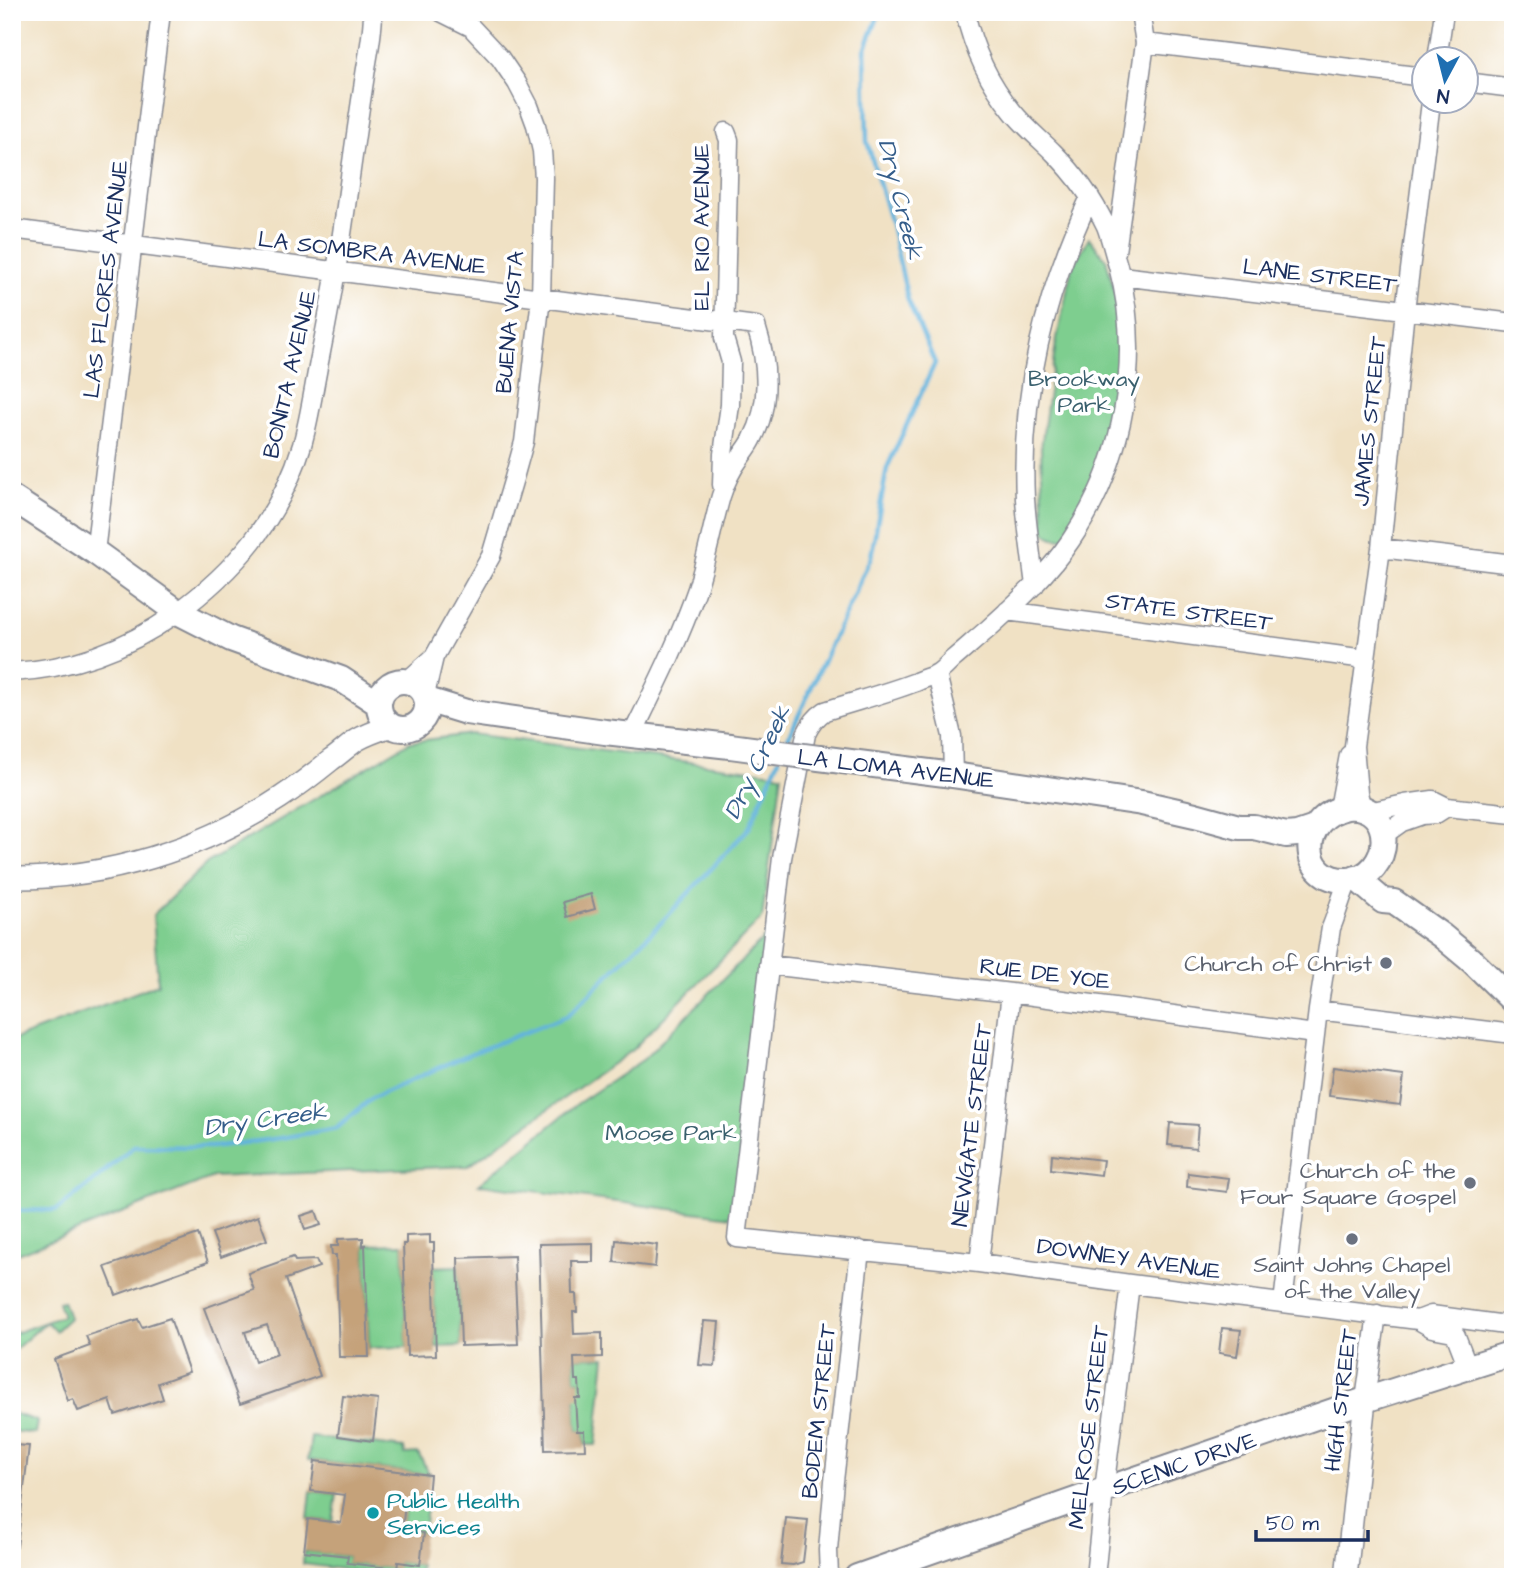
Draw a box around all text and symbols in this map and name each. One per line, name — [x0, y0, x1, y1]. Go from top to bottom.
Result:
north arrow — [1410, 46, 1480, 116]
text: N — [1435, 81, 1451, 110]
water label: Dry Creek — [869, 136, 932, 264]
street label: EL RIO AVENUE — [686, 143, 718, 310]
street label: LAS FLORES AVENUE — [76, 158, 137, 400]
street label: LA SOMBRA AVENUE — [256, 223, 488, 283]
street label: BUENA VISTA — [488, 249, 532, 395]
street label: LANE STREET — [1241, 251, 1399, 301]
street label: BONITA AVENUE — [255, 287, 325, 461]
street label: JAMES STREET — [1345, 334, 1395, 508]
park label: Brookway Park — [1028, 363, 1140, 421]
street label: STATE STREET — [1103, 584, 1275, 640]
water label: Dry Creek — [716, 699, 801, 825]
street label: LA LOMA AVENUE — [796, 741, 996, 797]
place label: Church of Christ — [1184, 948, 1373, 980]
street label: RUE DE YOE — [978, 950, 1112, 998]
marker: Church of Christ — [1378, 955, 1394, 971]
street label: NEWGATE STREET — [944, 1021, 1000, 1229]
water label: Dry Creek — [202, 1094, 329, 1145]
park label: Moose Park — [605, 1117, 737, 1149]
place label: Church of the Four Square Gospel — [1240, 1155, 1456, 1213]
marker: Church of the Four Square Gospel — [1462, 1175, 1478, 1191]
street label: DOWNEY AVENUE — [1035, 1230, 1223, 1288]
marker: Saint Johns Chapel of the Valley — [1344, 1231, 1360, 1247]
place label: Saint Johns Chapel of the Valley — [1254, 1249, 1450, 1308]
street label: BODEM STREET — [794, 1321, 844, 1500]
street label: MELROSE STREET — [1061, 1323, 1117, 1531]
street label: HIGH STREET — [1316, 1326, 1366, 1473]
street label: SCENIC DRIVE — [1108, 1424, 1261, 1504]
place label: Public Health Services — [387, 1485, 520, 1543]
scale bar — [1256, 1498, 1368, 1542]
marker: Public Health Services — [365, 1505, 381, 1521]
text: 50 m — [1266, 1509, 1320, 1538]

